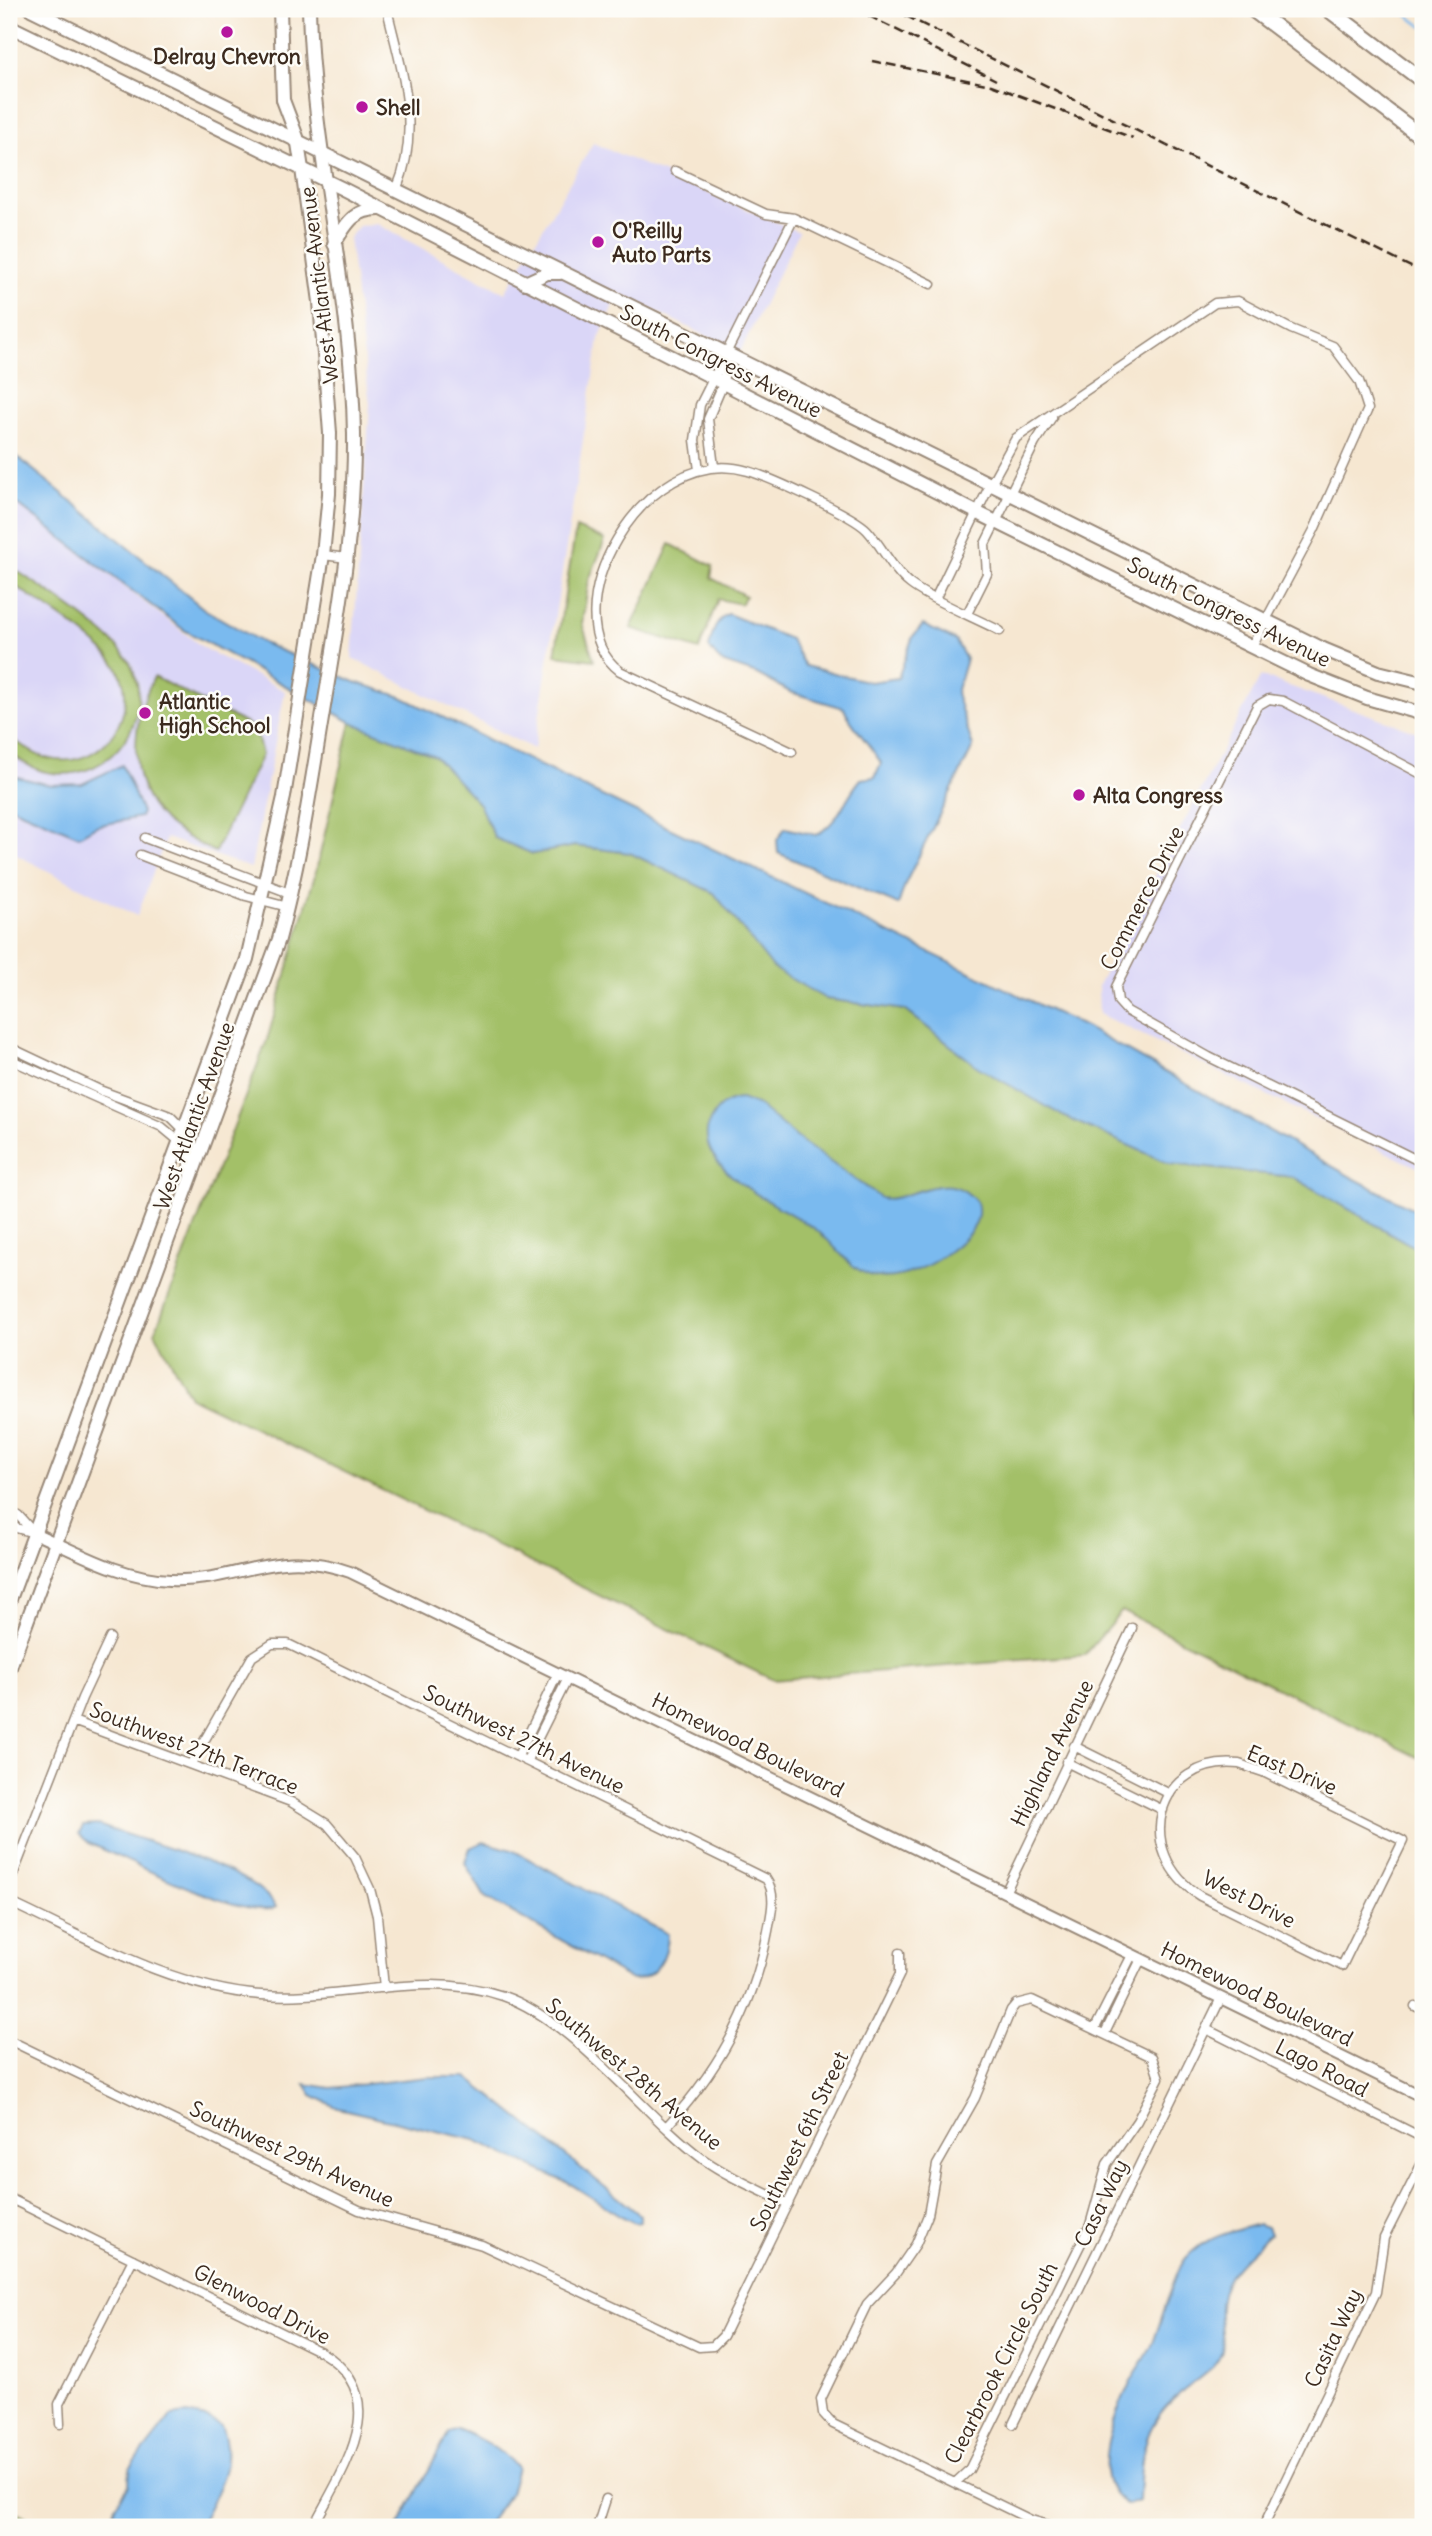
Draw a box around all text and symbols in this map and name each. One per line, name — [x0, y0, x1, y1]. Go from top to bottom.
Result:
marker: Delray Chevron — [219, 24, 235, 40]
place label: Delray Chevron — [153, 43, 301, 70]
place label: Shell — [376, 94, 421, 121]
marker: Shell — [354, 99, 370, 115]
street label: West Atlantic Avenue — [294, 185, 344, 385]
place label: O'Reilly Auto Parts — [612, 217, 711, 268]
marker: O'Reilly Auto Parts — [590, 234, 606, 250]
street label: South Congress Avenue — [616, 298, 826, 424]
street label: South Congress Avenue — [1123, 551, 1335, 673]
place label: Atlantic High School — [159, 688, 270, 739]
marker: Atlantic High School — [137, 705, 153, 721]
place label: Alta Congress — [1093, 782, 1223, 809]
marker: Alta Congress — [1071, 787, 1087, 803]
street label: Commerce Drive — [1094, 821, 1190, 975]
street label: West Atlantic Avenue — [147, 1018, 241, 1214]
street label: Highland Avenue — [1005, 1675, 1099, 1831]
street label: Southwest 27th Avenue — [419, 1679, 629, 1799]
street label: Homewood Boulevard — [647, 1687, 849, 1803]
street label: Southwest 27th Terrace — [86, 1696, 302, 1800]
street label: East Drive — [1243, 1739, 1341, 1801]
street label: West Drive — [1198, 1864, 1300, 1934]
street label: Homewood Boulevard — [1156, 1936, 1358, 2052]
street label: Southwest 28th Avenue — [540, 1992, 728, 2156]
street label: Lago Road — [1271, 2033, 1373, 2103]
street label: Southwest 6th Street — [744, 2047, 854, 2235]
street label: Southwest 29th Avenue — [186, 2095, 398, 2213]
street label: Casa Way — [1068, 2155, 1134, 2251]
street label: Clearbrook Circle South — [938, 2257, 1064, 2469]
street label: Glenwood Drive — [189, 2258, 335, 2350]
street label: Casita Way — [1298, 2284, 1368, 2392]

